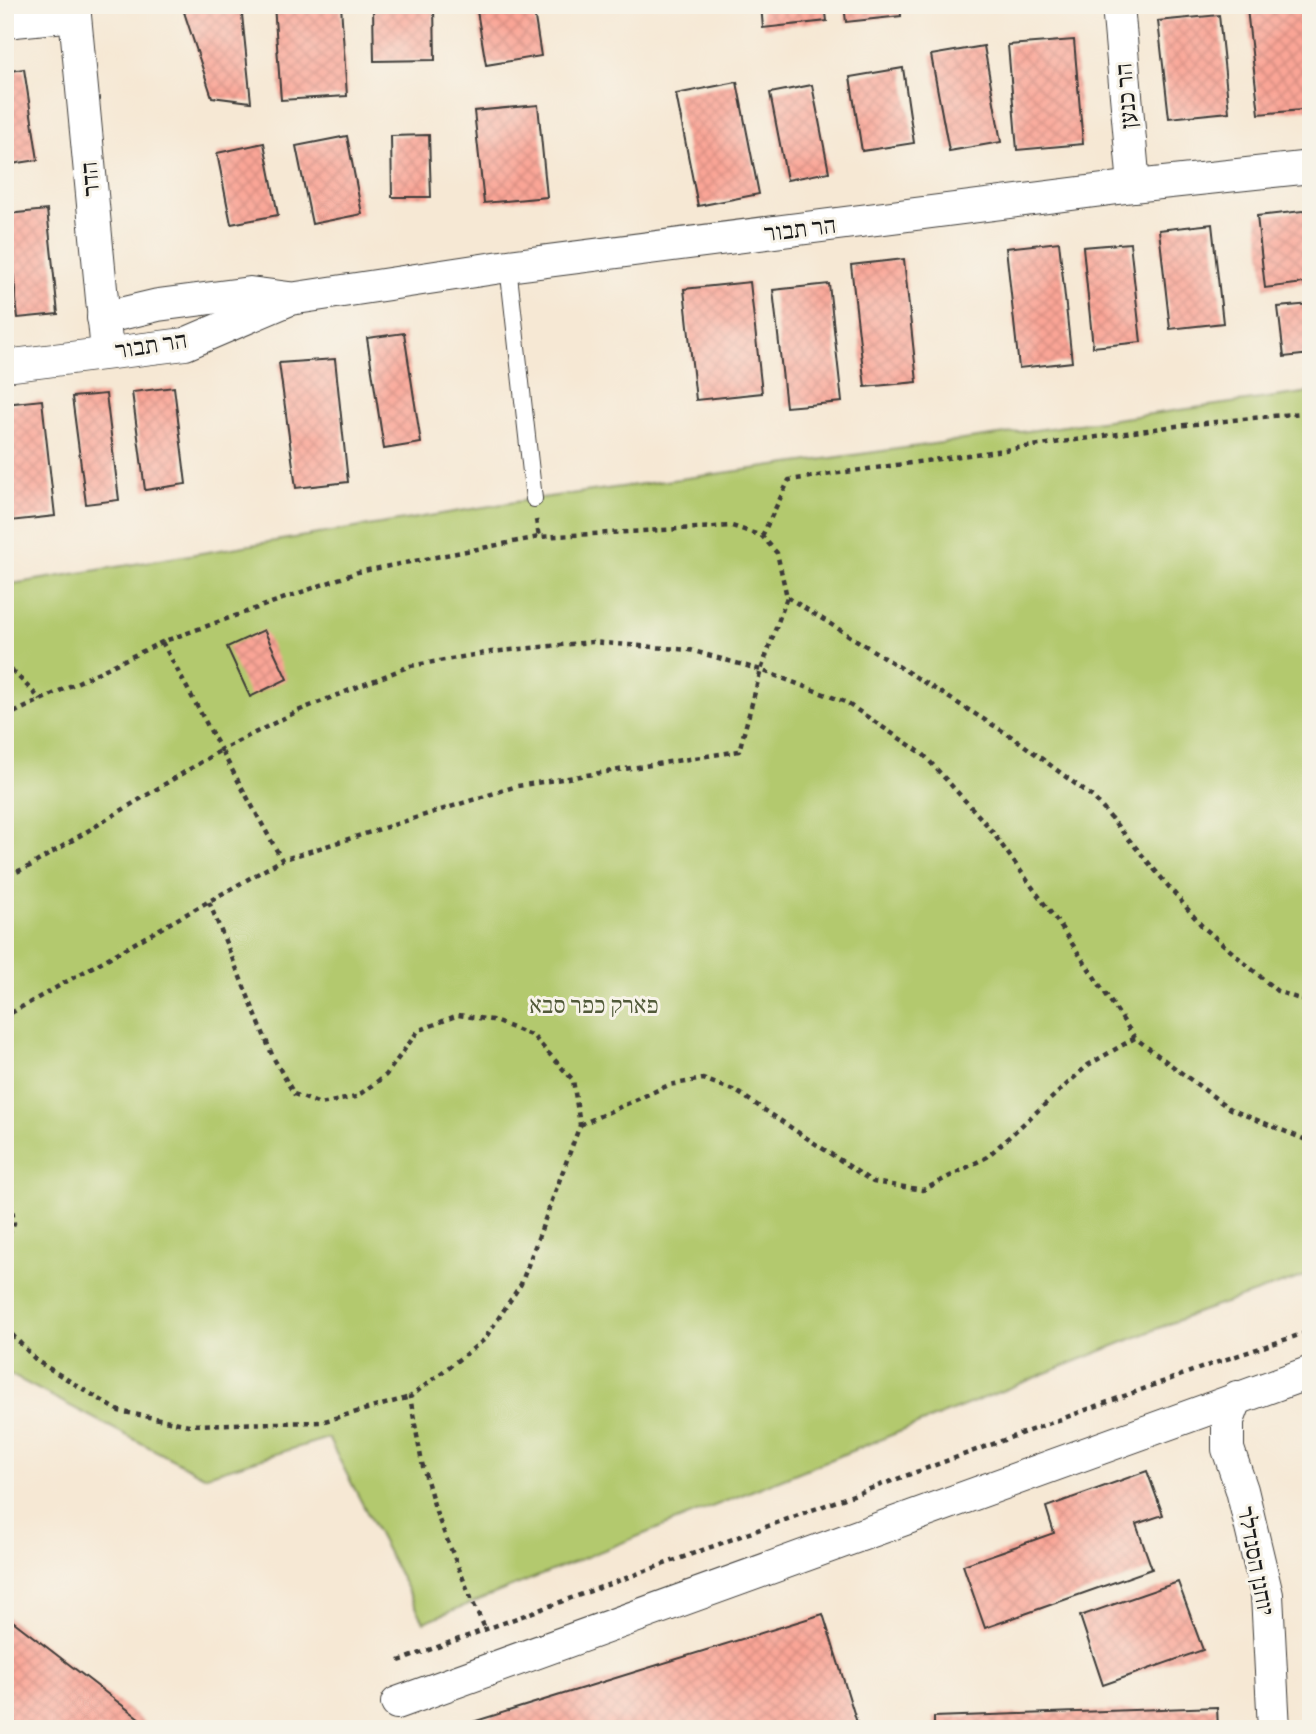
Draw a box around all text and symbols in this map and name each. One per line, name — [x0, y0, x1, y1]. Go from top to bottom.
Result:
street label: הר כנען — [1109, 62, 1145, 130]
street label: הדר — [75, 160, 107, 198]
street label: הר תבור — [762, 211, 838, 249]
street label: הר תבור — [113, 326, 189, 366]
park label: פארק כפר סבא — [529, 991, 659, 1021]
street label: יוחנן הסנדלר — [1230, 1504, 1280, 1618]

